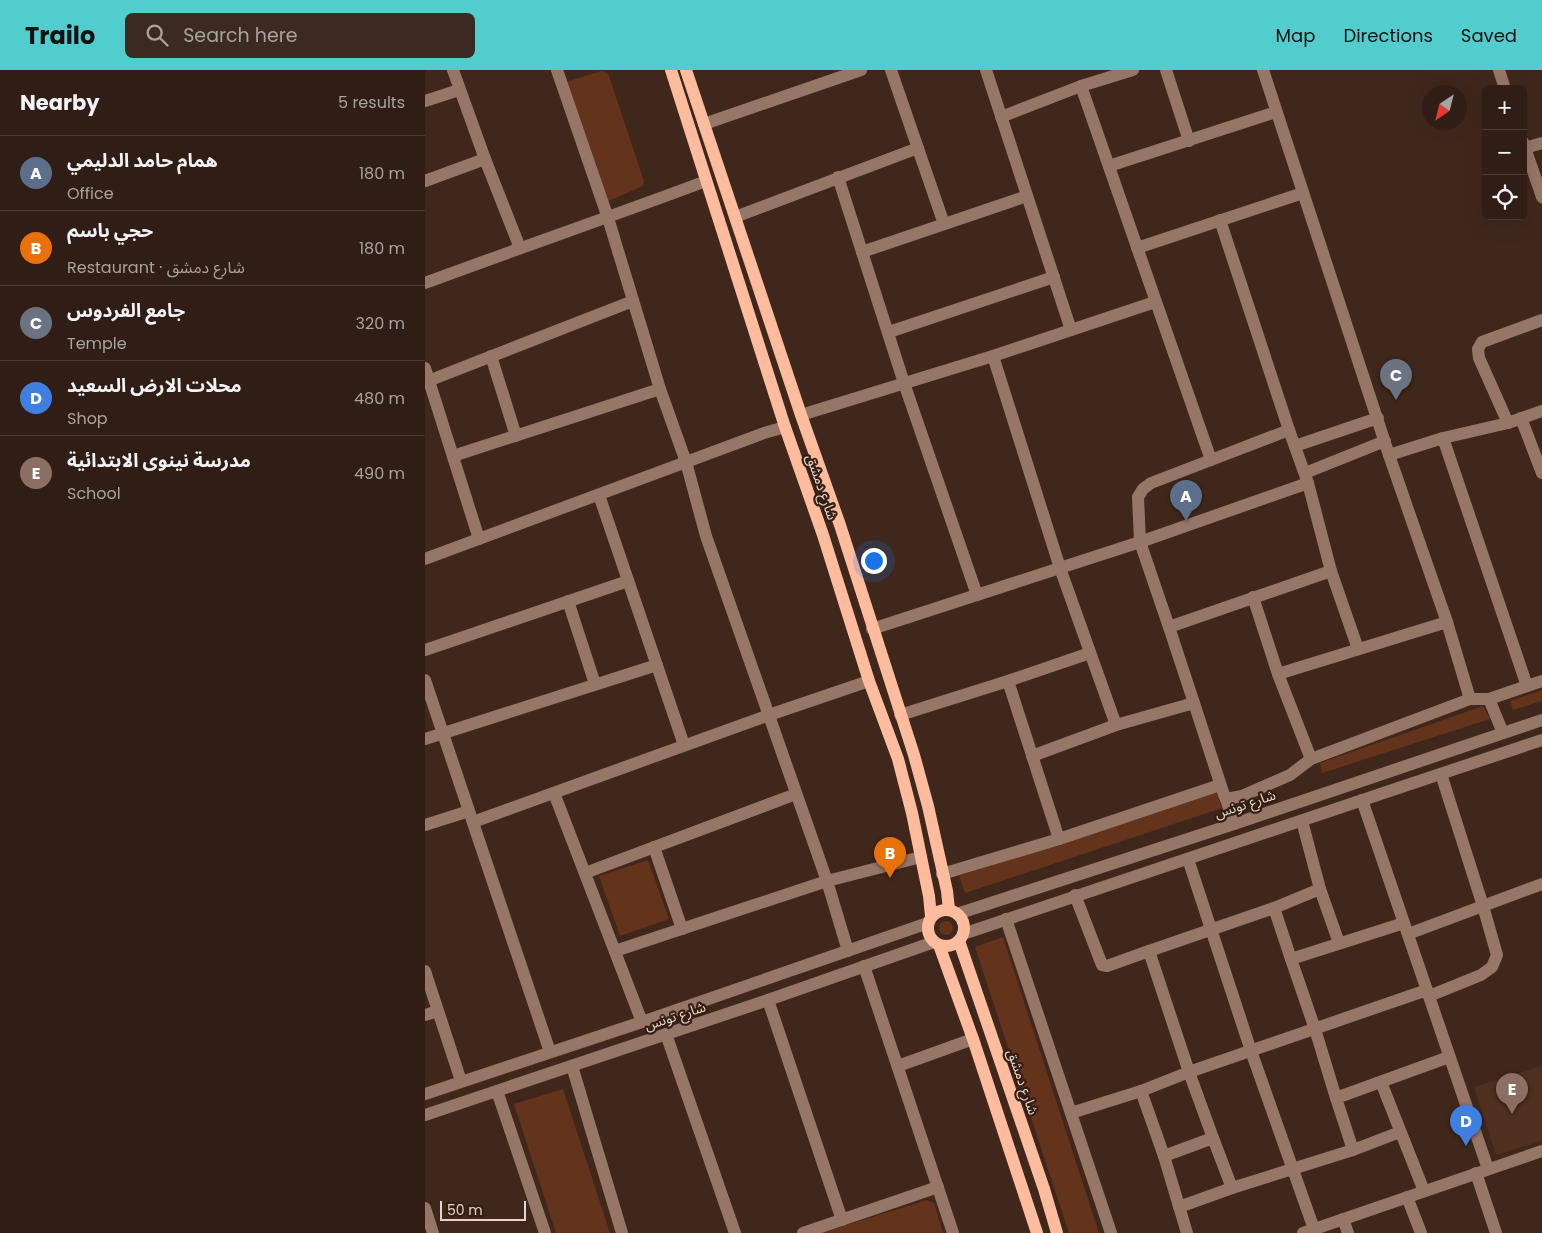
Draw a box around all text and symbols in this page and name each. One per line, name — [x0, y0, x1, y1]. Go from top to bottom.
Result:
search box — [125, 13, 475, 58]
text: Trailo — [25, 19, 95, 52]
icon: search — [143, 21, 171, 49]
text: Search here — [183, 22, 298, 49]
text: Map — [1276, 23, 1315, 48]
text: Directions — [1343, 23, 1433, 48]
text: Saved — [1461, 23, 1517, 48]
north arrow — [1422, 85, 1467, 130]
map controls — [1482, 85, 1527, 220]
button: + — [1482, 85, 1527, 130]
text: Nearby — [20, 88, 100, 117]
text: 5 results — [338, 91, 405, 114]
button: − — [1482, 130, 1527, 175]
text: همام حامد الدليمي — [67, 147, 218, 174]
text: A — [30, 162, 42, 185]
text: 180 m — [359, 162, 405, 185]
button: locate — [1482, 175, 1527, 220]
text: Office — [67, 182, 114, 205]
text: حجي باسم — [67, 217, 153, 244]
text: B — [31, 237, 41, 260]
text: 180 m — [359, 237, 405, 260]
text: Restaurant · شارع دمشق — [67, 256, 245, 279]
text: جامع الفردوس — [67, 297, 185, 324]
text: C — [30, 312, 42, 335]
text: 320 m — [356, 312, 405, 335]
text: Temple — [67, 332, 127, 355]
pin: C — [1380, 359, 1412, 400]
text: محلات الارض السعيد — [67, 372, 242, 399]
text: D — [30, 387, 42, 410]
text: 480 m — [354, 387, 405, 410]
text: Shop — [67, 407, 108, 430]
text: مدرسة نينوى الابتدائية — [67, 447, 251, 474]
street label: شارع دمشق — [800, 451, 843, 523]
text: E — [32, 462, 40, 485]
text: 490 m — [354, 462, 405, 485]
pin: A — [1170, 480, 1202, 521]
text: School — [67, 482, 121, 505]
your location — [861, 548, 887, 574]
street label: شارع تونس — [1212, 785, 1279, 824]
pin: B — [874, 837, 906, 878]
street label: شارع تونس — [642, 997, 709, 1036]
street label: شارع دمشق — [1001, 1046, 1044, 1118]
pin: E — [1496, 1073, 1528, 1114]
pin: D — [1450, 1105, 1482, 1146]
scale bar — [440, 1198, 526, 1221]
text: 50 m — [447, 1200, 483, 1220]

